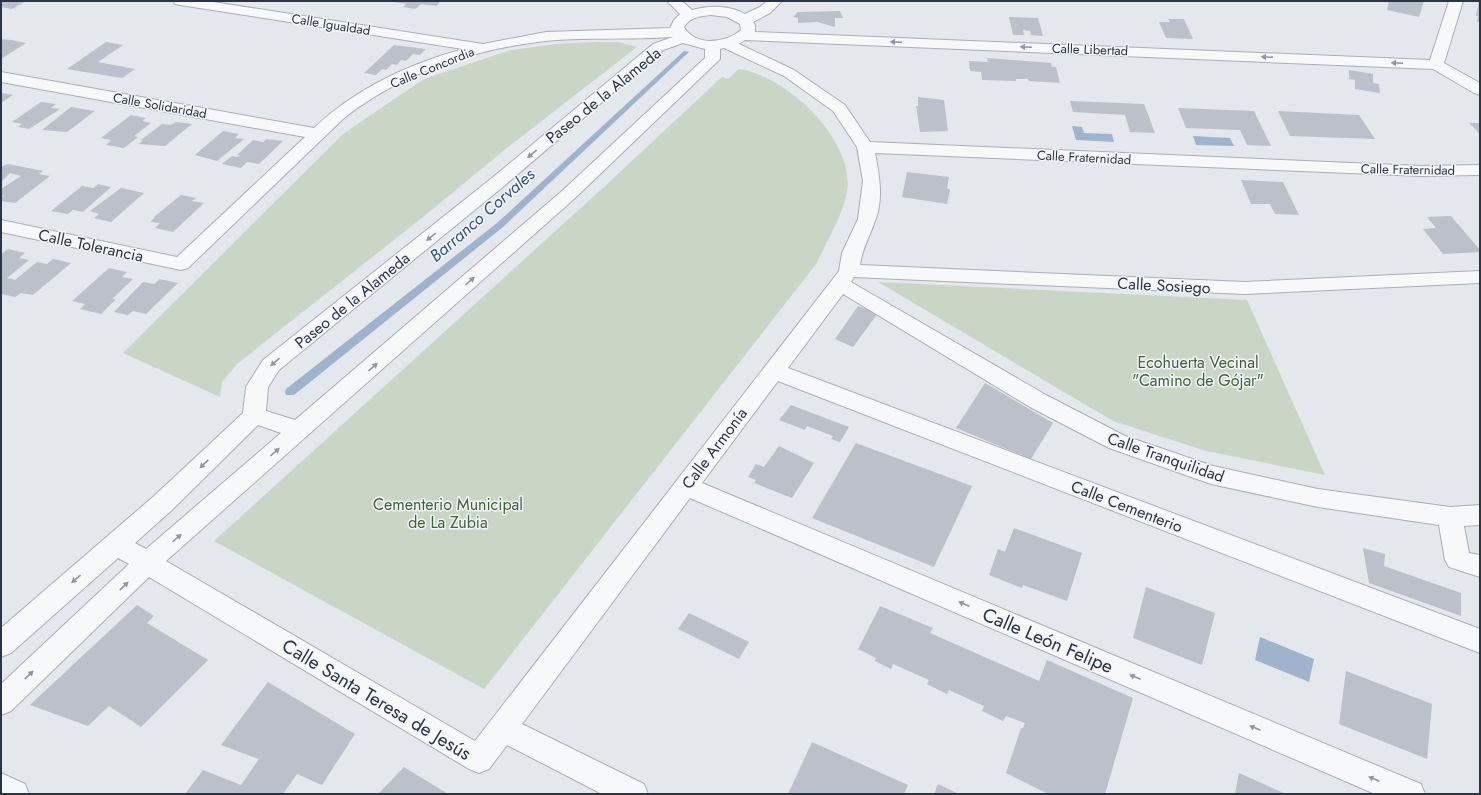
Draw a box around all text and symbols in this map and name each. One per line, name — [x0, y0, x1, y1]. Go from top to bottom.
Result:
street label: Calle Igualdad — [290, 9, 372, 40]
one-way arrow — [890, 38, 902, 45]
street label: Calle Libertad — [1052, 39, 1128, 60]
street label: Calle Concordia — [387, 42, 477, 93]
street label: Paseo de la Alameda — [541, 42, 666, 149]
one-way arrow — [1019, 44, 1032, 50]
one-way arrow — [1260, 54, 1273, 60]
one-way arrow — [1391, 60, 1403, 67]
street label: Calle Solidaridad — [112, 88, 208, 123]
street label: Calle Fraternidad — [1036, 146, 1132, 169]
one-way arrow — [526, 150, 537, 159]
street label: Calle Fraternidad — [1361, 159, 1455, 180]
water label: Barranco Corvales — [424, 162, 540, 267]
street label: Calle Tolerancia — [36, 223, 145, 268]
one-way arrow — [425, 232, 436, 241]
street label: Paseo de la Alameda — [290, 247, 415, 354]
street label: Calle Sosiego — [1117, 272, 1211, 299]
one-way arrow — [465, 276, 475, 285]
park label: Ecohuerta Vecinal "Camino de Gójar" — [1132, 351, 1264, 392]
one-way arrow — [270, 358, 281, 367]
one-way arrow — [367, 362, 378, 371]
street label: Calle Armonía — [676, 403, 753, 494]
street label: Calle Tranquilidad — [1104, 427, 1227, 488]
one-way arrow — [270, 448, 280, 457]
one-way arrow — [199, 459, 209, 469]
street label: Calle Cementerio — [1068, 475, 1186, 538]
park label: Cementerio Municipal de La Zubia — [373, 493, 523, 534]
one-way arrow — [171, 533, 182, 542]
one-way arrow — [71, 574, 82, 583]
one-way arrow — [118, 581, 129, 590]
one-way arrow — [957, 601, 969, 607]
street label: Calle León Felipe — [978, 601, 1117, 680]
street label: Calle Santa Teresa de Jesús — [277, 632, 477, 767]
one-way arrow — [24, 670, 34, 680]
one-way arrow — [1129, 674, 1141, 680]
one-way arrow — [1249, 725, 1260, 731]
one-way arrow — [1368, 775, 1380, 781]

